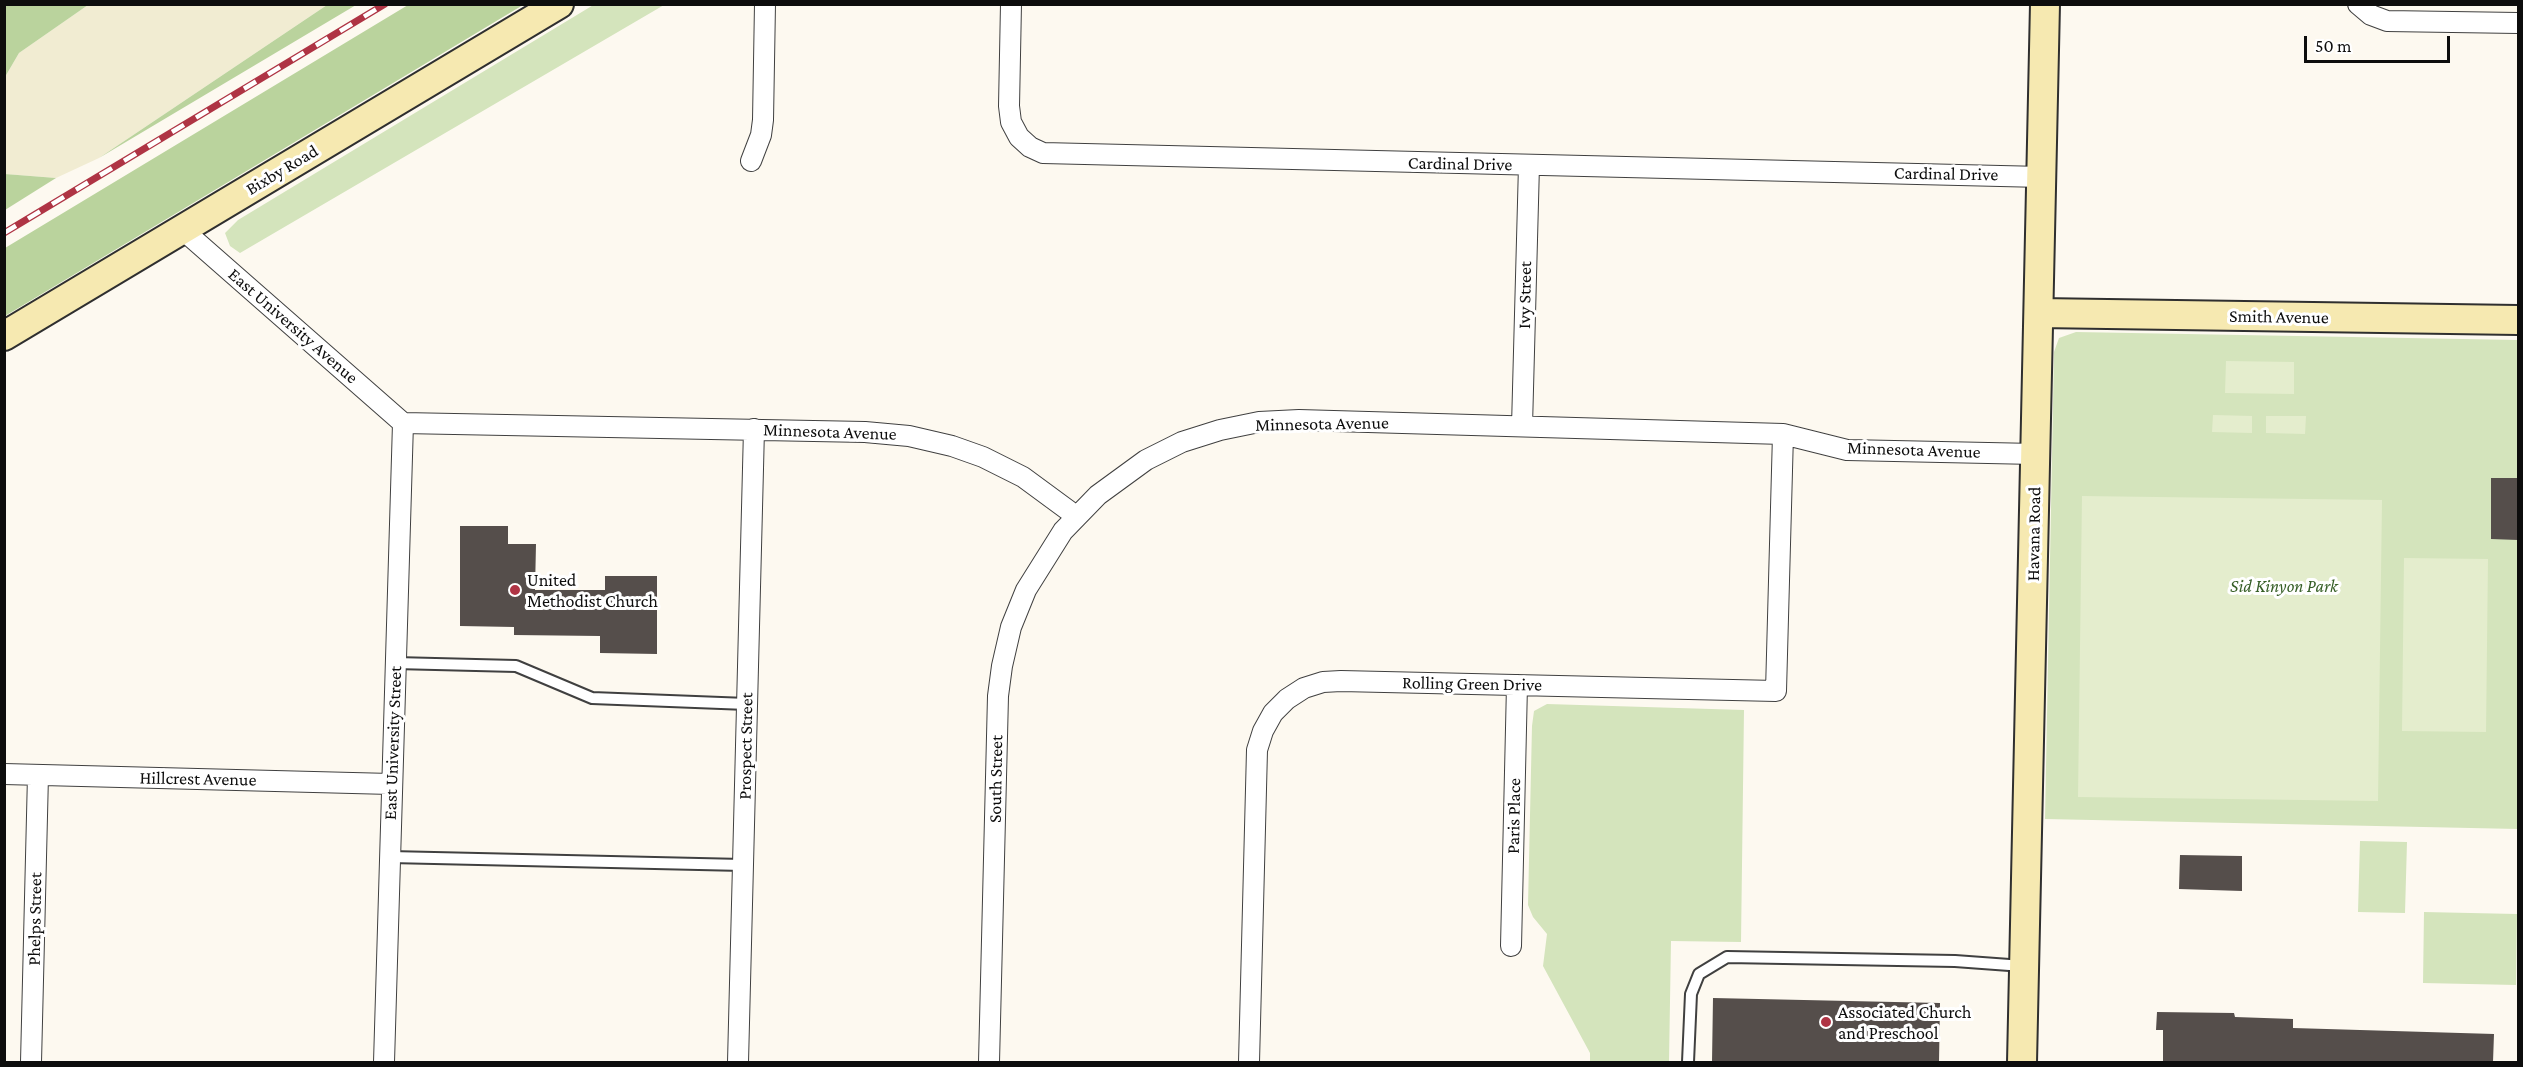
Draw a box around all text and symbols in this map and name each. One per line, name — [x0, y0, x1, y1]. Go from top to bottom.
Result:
scale bar — [2307, 24, 2452, 62]
text: 50 m — [2315, 36, 2352, 56]
street label: Bixby Road — [242, 140, 322, 200]
street label: Cardinal Drive — [1408, 152, 1512, 176]
street label: Cardinal Drive — [1894, 162, 1998, 186]
street label: Ivy Street — [1514, 261, 1536, 329]
street label: East University Avenue — [224, 264, 362, 388]
street label: Smith Avenue — [2229, 305, 2329, 329]
street label: Minnesota Avenue — [1255, 412, 1389, 436]
street label: Minnesota Avenue — [763, 419, 897, 445]
street label: Minnesota Avenue — [1847, 437, 1981, 463]
street label: Havana Road — [2022, 487, 2046, 581]
place label: United Methodist Church — [527, 569, 658, 612]
park label: Sid Kinyon Park — [2230, 575, 2338, 597]
marker: United Methodist Church — [508, 583, 522, 597]
street label: East University Street — [380, 666, 406, 820]
street label: Rolling Green Drive — [1402, 672, 1542, 696]
street label: Prospect Street — [734, 692, 758, 800]
street label: South Street — [984, 735, 1008, 823]
street label: Hillcrest Avenue — [139, 767, 257, 791]
street label: Paris Place — [1503, 778, 1525, 854]
street label: Phelps Street — [23, 872, 47, 966]
place label: Associated Church and Preschool — [1838, 1001, 1971, 1044]
marker: Associated Church and Preschool — [1819, 1015, 1833, 1029]

